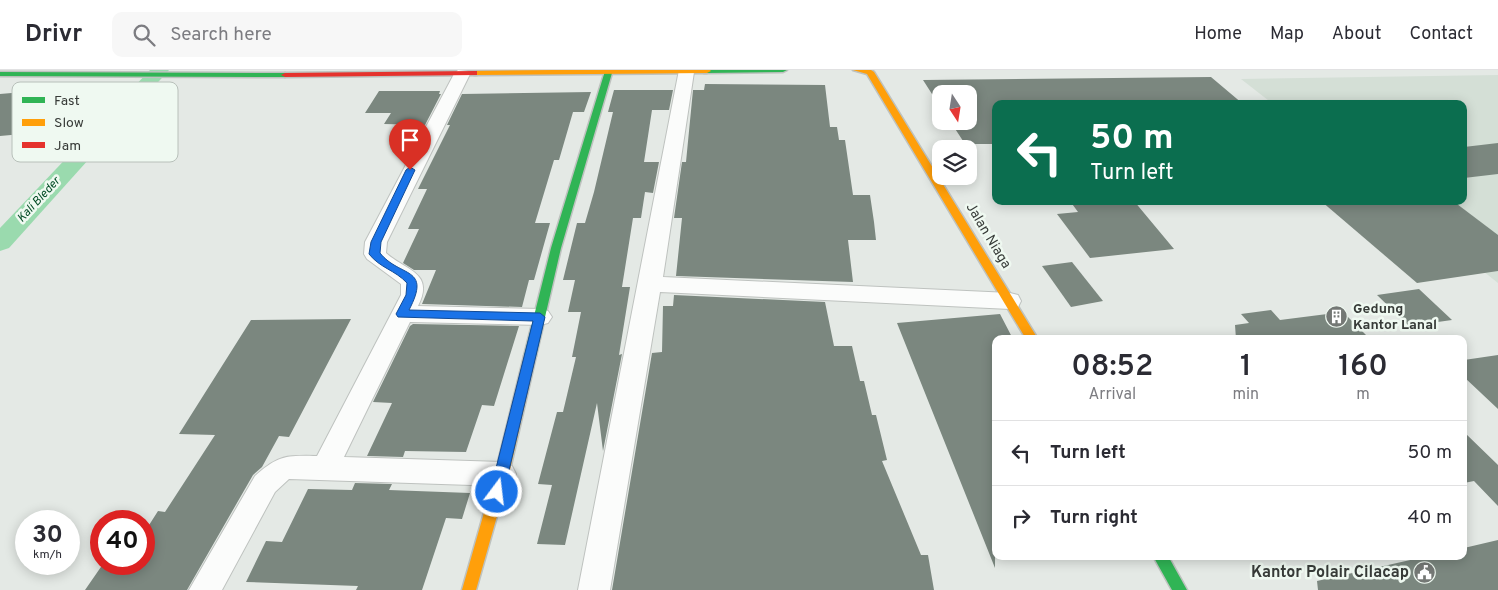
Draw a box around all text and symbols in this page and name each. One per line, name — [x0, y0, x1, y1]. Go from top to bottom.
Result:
search box — [112, 12, 462, 57]
text: Drivr — [25, 20, 82, 50]
icon: search — [130, 21, 158, 49]
text: Search here — [170, 23, 272, 47]
text: Home — [1194, 23, 1242, 46]
text: Map — [1270, 23, 1304, 46]
text: About — [1332, 23, 1381, 46]
text: Contact — [1409, 23, 1473, 46]
legend — [12, 82, 178, 162]
north arrow — [932, 85, 978, 130]
map controls — [932, 85, 977, 185]
text: Fast — [54, 93, 80, 110]
text: Slow — [54, 115, 84, 132]
text: 50 m — [1090, 117, 1174, 161]
pin — [389, 119, 431, 170]
icon: left — [1007, 120, 1072, 185]
icon: arrive — [396, 126, 424, 154]
text: Jam — [54, 138, 81, 155]
button: layers — [932, 140, 977, 185]
text: Turn left — [1090, 160, 1173, 187]
water label: Kali Bleder — [14, 173, 65, 226]
street label: Jalan Niaga — [962, 200, 1014, 272]
place label: Gedung Kantor Lanal — [1353, 301, 1437, 334]
building icon: Gedung Kantor Lanal — [1325, 305, 1349, 329]
text: 08:52 — [1071, 349, 1153, 386]
text: 1 — [1240, 349, 1252, 386]
text: 160 — [1338, 349, 1388, 386]
text: Arrival — [1088, 385, 1136, 405]
text: min — [1232, 385, 1259, 405]
text: m — [1356, 385, 1370, 405]
icon: left — [1007, 439, 1035, 467]
text: Turn left — [1050, 441, 1126, 465]
text: 50 m — [1407, 441, 1452, 465]
position arrow — [470, 465, 522, 517]
icon: right — [1007, 504, 1035, 532]
text: Turn right — [1050, 506, 1138, 530]
text: 40 m — [1407, 506, 1452, 530]
speed limit sign: 40 — [90, 510, 155, 575]
text: 30 — [32, 520, 63, 552]
text: km/h — [33, 547, 62, 563]
public building icon: Kantor Polair Cilacap — [1413, 561, 1437, 585]
place label: Kantor Polair Cilacap — [1251, 563, 1409, 583]

